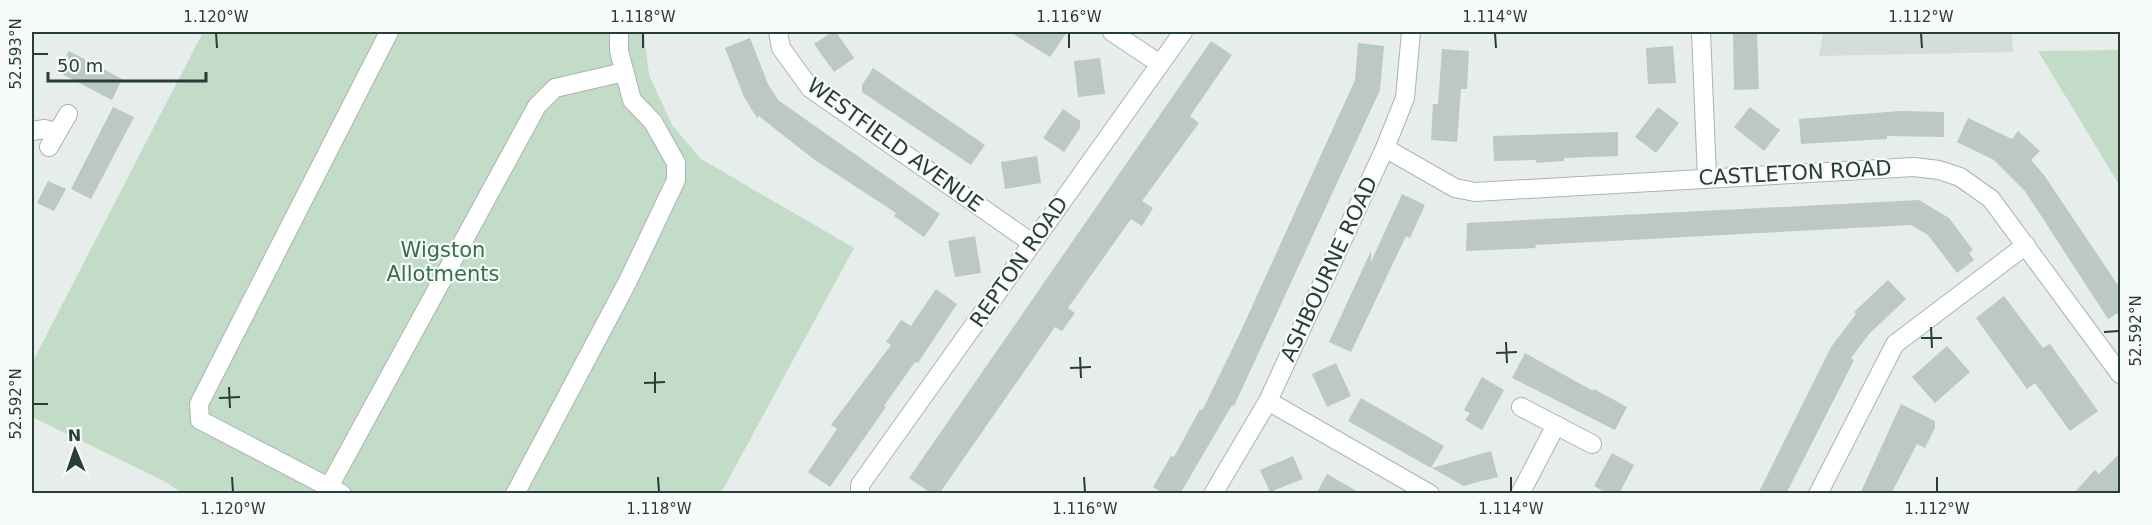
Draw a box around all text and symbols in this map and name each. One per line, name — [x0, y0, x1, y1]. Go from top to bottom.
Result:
text: 1.120°W — [183, 8, 249, 26]
text: 1.118°W — [610, 8, 676, 26]
text: 1.116°W — [1036, 8, 1102, 26]
text: 1.114°W — [1462, 8, 1528, 26]
text: 1.112°W — [1888, 8, 1954, 26]
text: 52.593°N — [7, 18, 25, 90]
scale bar — [48, 45, 206, 83]
text: 50 m — [57, 55, 103, 76]
street label: WESTFIELD AVENUE — [802, 73, 988, 217]
street label: CASTLETON ROAD — [1698, 156, 1892, 190]
street label: ASHBOURNE ROAD — [1276, 173, 1382, 365]
street label: REPTON ROAD — [965, 192, 1073, 332]
park label: Wigston Allotments — [387, 238, 499, 286]
text: 52.592°N — [2127, 295, 2145, 367]
text: 52.592°N — [7, 368, 25, 440]
north arrow — [45, 420, 105, 480]
text: N — [67, 426, 82, 445]
text: 1.120°W — [200, 500, 266, 518]
text: 1.118°W — [626, 500, 692, 518]
text: 1.116°W — [1052, 500, 1118, 518]
text: 1.114°W — [1478, 500, 1544, 518]
text: 1.112°W — [1904, 500, 1970, 518]

